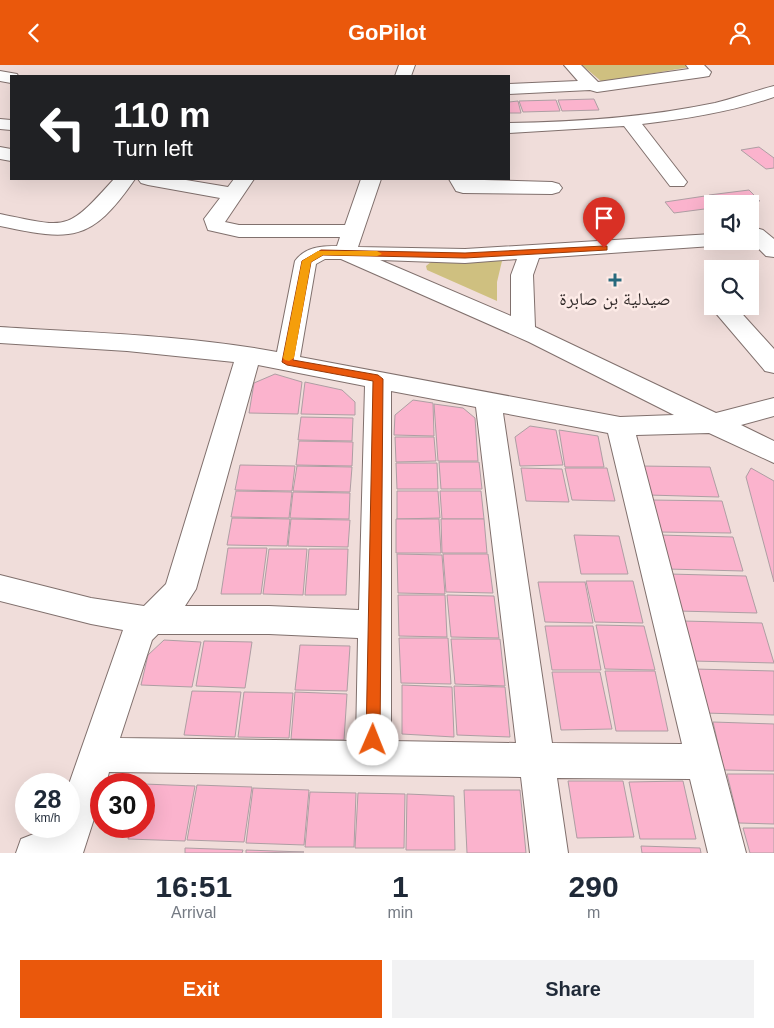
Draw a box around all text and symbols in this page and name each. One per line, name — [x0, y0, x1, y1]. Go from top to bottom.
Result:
icon: back — [20, 19, 48, 47]
icon: person — [726, 19, 754, 47]
text: GoPilot — [348, 20, 426, 45]
icon: left — [30, 95, 95, 160]
text: 110 m — [113, 95, 210, 134]
text: Turn left — [113, 136, 193, 161]
map controls — [704, 195, 759, 315]
button: sound — [704, 195, 759, 250]
pin — [583, 197, 625, 248]
icon: arrive — [590, 204, 618, 232]
button: search — [704, 260, 759, 315]
marker: صيدلية بن صابرة — [609, 274, 621, 286]
place label: صيدلية بن صابرة — [559, 289, 671, 310]
position arrow — [346, 713, 398, 765]
speed limit sign: 30 — [90, 773, 155, 838]
text: 28 — [34, 785, 61, 813]
text: km/h — [34, 811, 61, 825]
text: 16:51 — [155, 870, 232, 903]
text: 1 — [392, 870, 409, 903]
text: 290 — [569, 870, 619, 903]
text: Arrival — [171, 904, 216, 921]
text: min — [387, 904, 413, 921]
text: m — [587, 904, 600, 921]
button: Exit — [20, 960, 382, 1018]
button: Share — [392, 960, 754, 1018]

